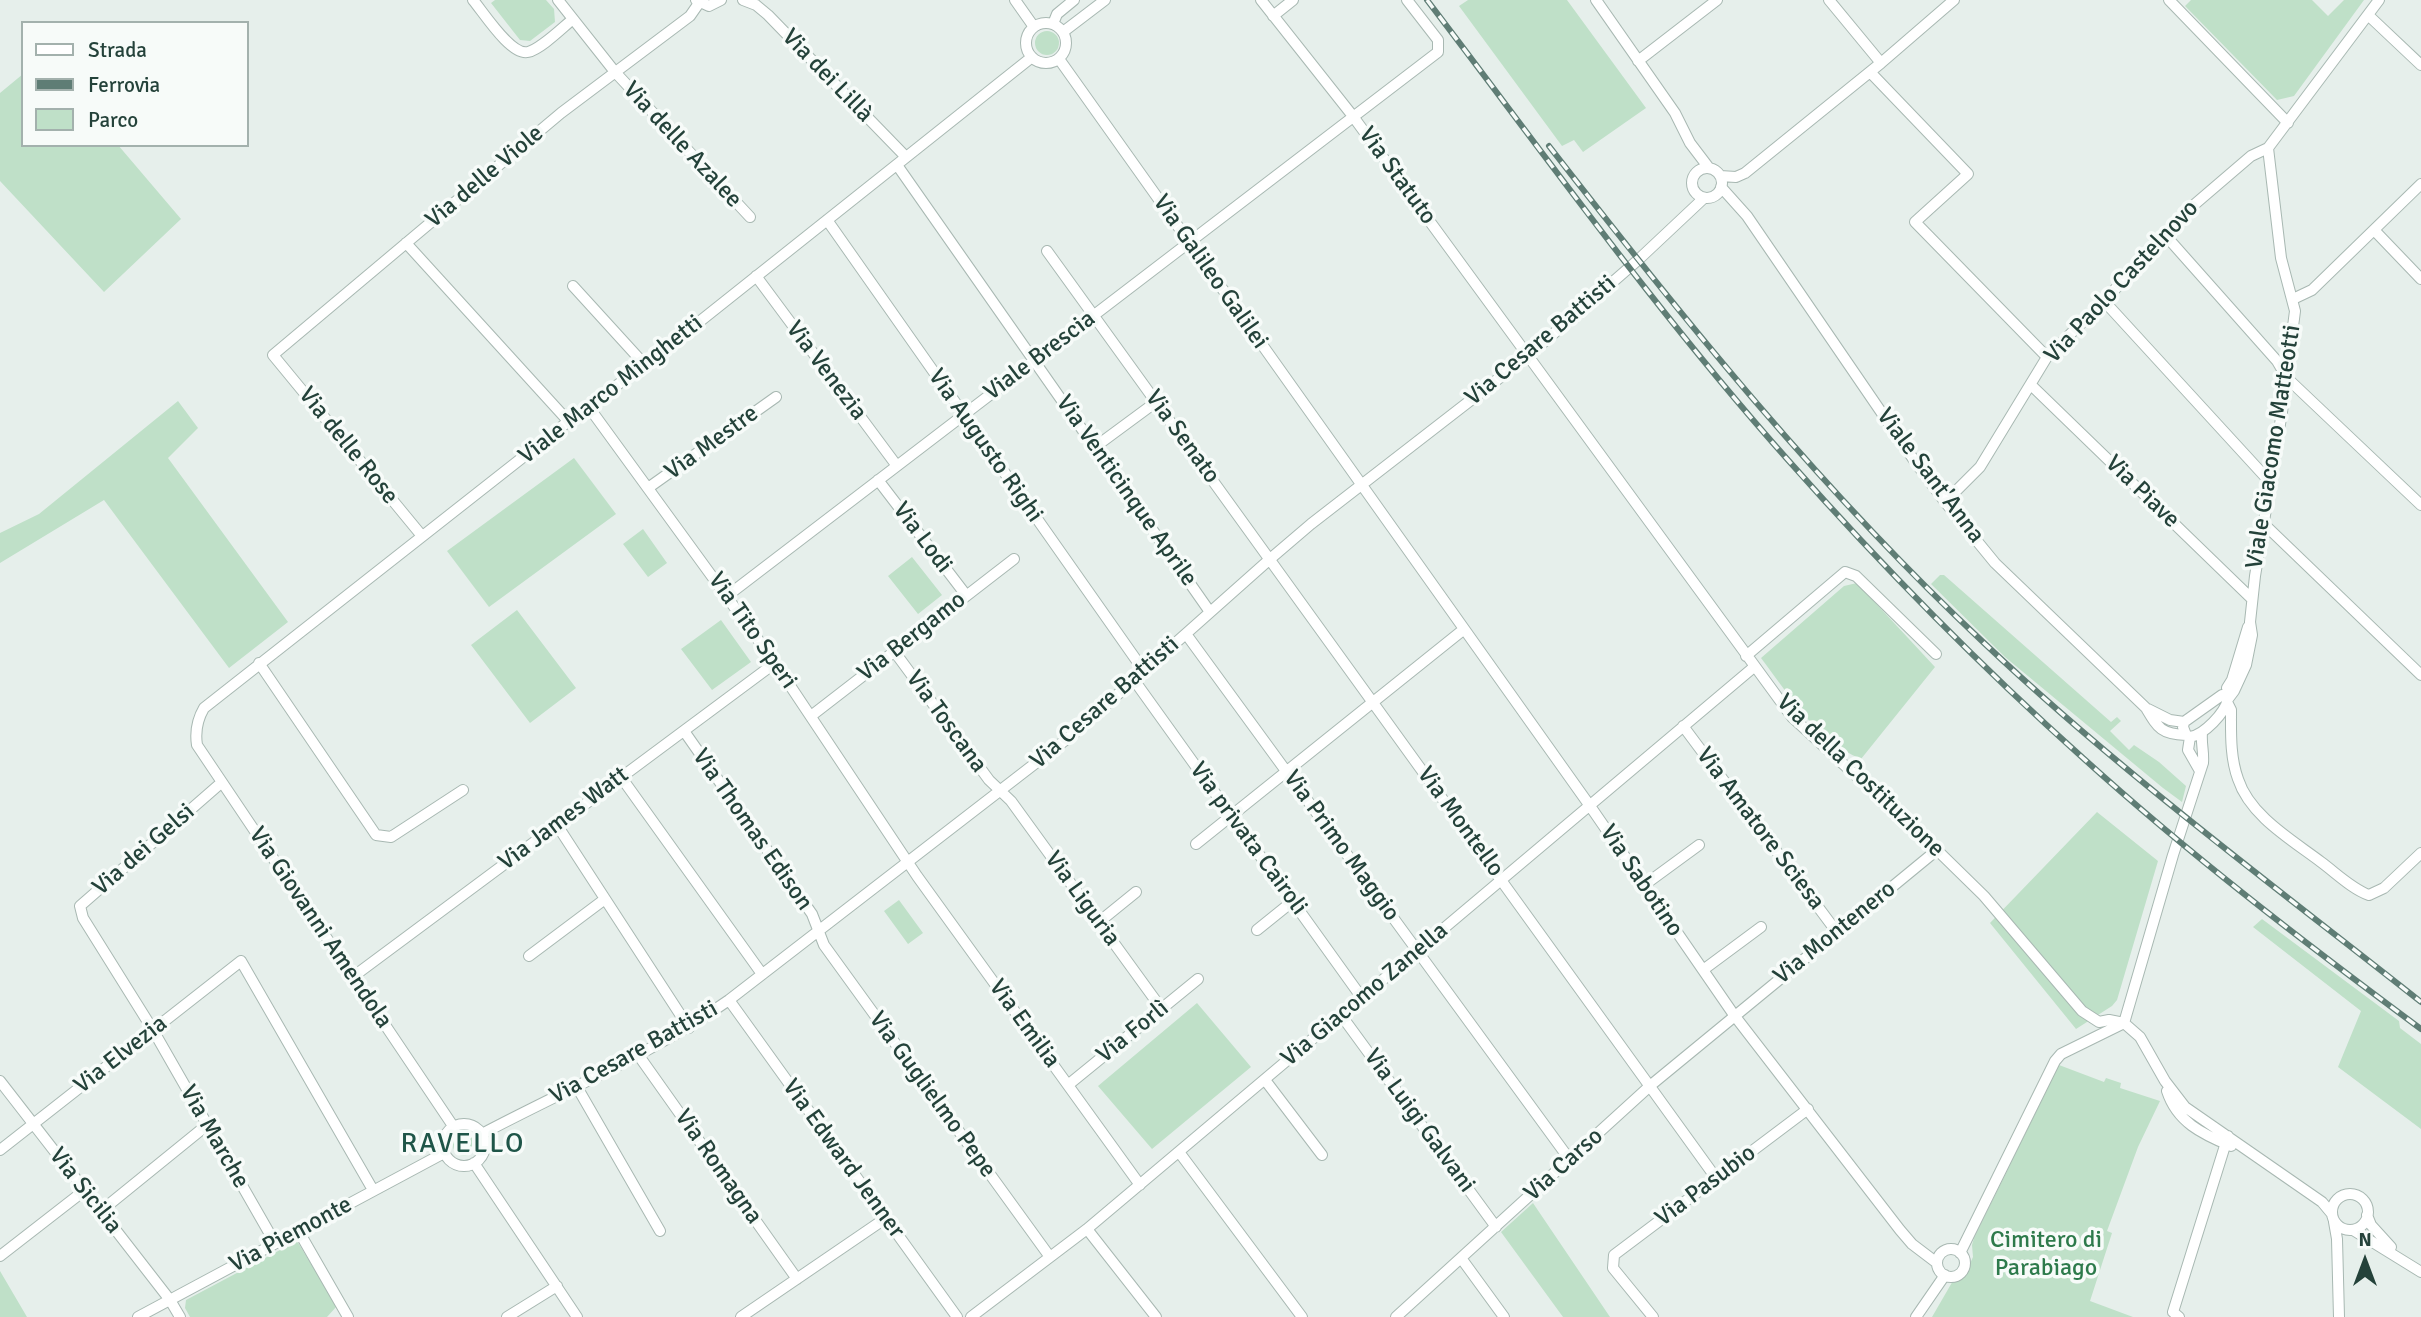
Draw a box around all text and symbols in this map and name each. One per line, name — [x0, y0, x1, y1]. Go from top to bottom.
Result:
legend — [21, 21, 248, 147]
street label: Via dei Lillà — [775, 23, 879, 129]
text: Strada — [88, 37, 147, 63]
text: Ferrovia — [88, 72, 160, 98]
street label: Via delle Azalee — [616, 76, 748, 214]
text: Parco — [88, 107, 138, 133]
street label: Via delle Viole — [420, 119, 550, 235]
street label: Via Statuto — [1352, 122, 1442, 230]
street label: Via Galileo Galilei — [1146, 189, 1274, 355]
street label: Via Paolo Castelnovo — [2039, 194, 2205, 370]
street label: Via Cesare Battisti — [1460, 270, 1622, 412]
street label: Viale Brescia — [979, 305, 1101, 407]
street label: Viale Marco Minghetti — [513, 309, 709, 471]
street label: Via Venezia — [779, 316, 873, 426]
street label: Viale Giacomo Matteotti — [2240, 323, 2308, 571]
street label: Via Augusto Righi — [921, 364, 1049, 528]
street label: Via delle Rose — [292, 382, 404, 510]
street label: Via Senato — [1138, 385, 1226, 489]
street label: Via Venticinque Aprile — [1049, 390, 1203, 592]
street label: Via Mestre — [660, 399, 764, 487]
street label: Viale Sant'Anna — [1870, 403, 1990, 549]
street label: Via Piave — [2099, 450, 2185, 534]
street label: Via Lodi — [886, 497, 958, 579]
street label: Via Tito Speri — [701, 567, 803, 695]
street label: Via Bergamo — [852, 586, 972, 688]
street label: Via Cesare Battisti — [1025, 630, 1185, 776]
street label: Via Toscana — [899, 665, 993, 779]
street label: Via della Costituzione — [1770, 688, 1950, 864]
street label: Via Amatore Sciesa — [1690, 742, 1830, 916]
street label: Via Thomas Edison — [686, 744, 818, 916]
street label: Via privata Cairoli — [1183, 757, 1313, 921]
street label: Via James Watt — [493, 761, 635, 877]
street label: Via Montello — [1410, 761, 1510, 883]
street label: Via Primo Maggio — [1277, 765, 1405, 927]
street label: Via dei Gelsi — [87, 798, 201, 902]
street label: Via Sabotino — [1593, 820, 1689, 942]
street label: Via Giovanni Amendola — [242, 822, 398, 1034]
street label: Via Liguria — [1038, 846, 1126, 952]
street label: Via Montenero — [1768, 875, 1902, 991]
street label: Via Giacomo Zanella — [1276, 917, 1454, 1073]
street label: Via Emilia — [982, 974, 1066, 1074]
street label: Via Forlì — [1091, 994, 1175, 1070]
street label: Via Cesare Battisti — [545, 995, 723, 1111]
street label: Via Guglielmo Pepe — [862, 1006, 1002, 1184]
street label: Via Elvezia — [69, 1010, 173, 1100]
street label: Via Luigi Galvani — [1357, 1044, 1481, 1198]
street label: Via Edward Jenner — [776, 1074, 910, 1244]
street label: Via Marche — [173, 1080, 255, 1194]
street label: Via Romagna — [668, 1104, 768, 1230]
street label: Via Carso — [1519, 1122, 1609, 1208]
district label: RAVELLO — [401, 1128, 525, 1162]
street label: Via Pasubio — [1650, 1139, 1762, 1233]
street label: Via Sicilia — [42, 1142, 128, 1240]
street label: Via Piemonte — [225, 1191, 357, 1279]
north arrow — [2330, 1226, 2400, 1296]
park label: Cimitero di Parabiago — [1990, 1227, 2102, 1283]
text: N — [2358, 1228, 2372, 1252]

